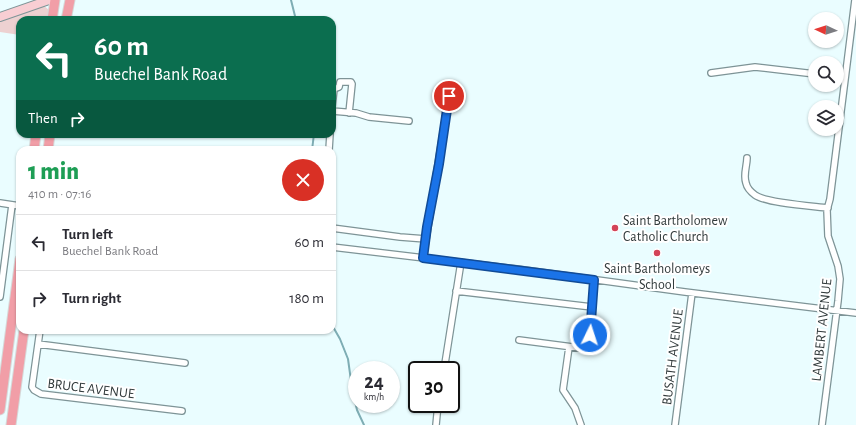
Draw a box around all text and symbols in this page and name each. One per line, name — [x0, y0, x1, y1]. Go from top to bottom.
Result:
north arrow — [808, 12, 844, 48]
map controls — [808, 12, 844, 136]
icon: left — [28, 32, 80, 84]
text: 60 m — [94, 33, 149, 61]
button: search — [808, 56, 844, 92]
text: Buechel Bank Road — [94, 66, 227, 84]
pin — [432, 79, 466, 113]
icon: arrive — [438, 85, 460, 107]
button: layers — [808, 100, 844, 136]
icon: right — [66, 108, 88, 130]
text: Then — [28, 111, 58, 126]
button: close — [282, 159, 324, 201]
text: 1 min — [28, 160, 79, 184]
text: 410 m · 07:16 — [28, 188, 91, 201]
place label: Saint Bartholomew Catholic Church — [623, 214, 728, 244]
marker: Saint Bartholomew Catholic Church — [610, 223, 620, 233]
text: Turn left — [62, 227, 113, 242]
icon: left — [28, 232, 50, 254]
text: 60 m — [295, 235, 324, 250]
text: Buechel Bank Road — [62, 245, 158, 258]
marker: Saint Bartholomeys School — [652, 248, 662, 258]
place label: Saint Bartholomeys School — [604, 262, 710, 292]
street label: LAMBERT AVENUE — [810, 278, 834, 382]
icon: right — [28, 288, 50, 310]
text: Turn right — [62, 291, 121, 306]
text: 180 m — [289, 291, 324, 306]
street label: BUSATH AVENUE — [660, 308, 686, 406]
position arrow — [569, 314, 611, 356]
speed limit sign: 30 — [408, 361, 460, 413]
text: 24 — [364, 372, 384, 392]
street label: BRUCE AVENUE — [47, 377, 135, 401]
text: km/h — [364, 392, 384, 402]

